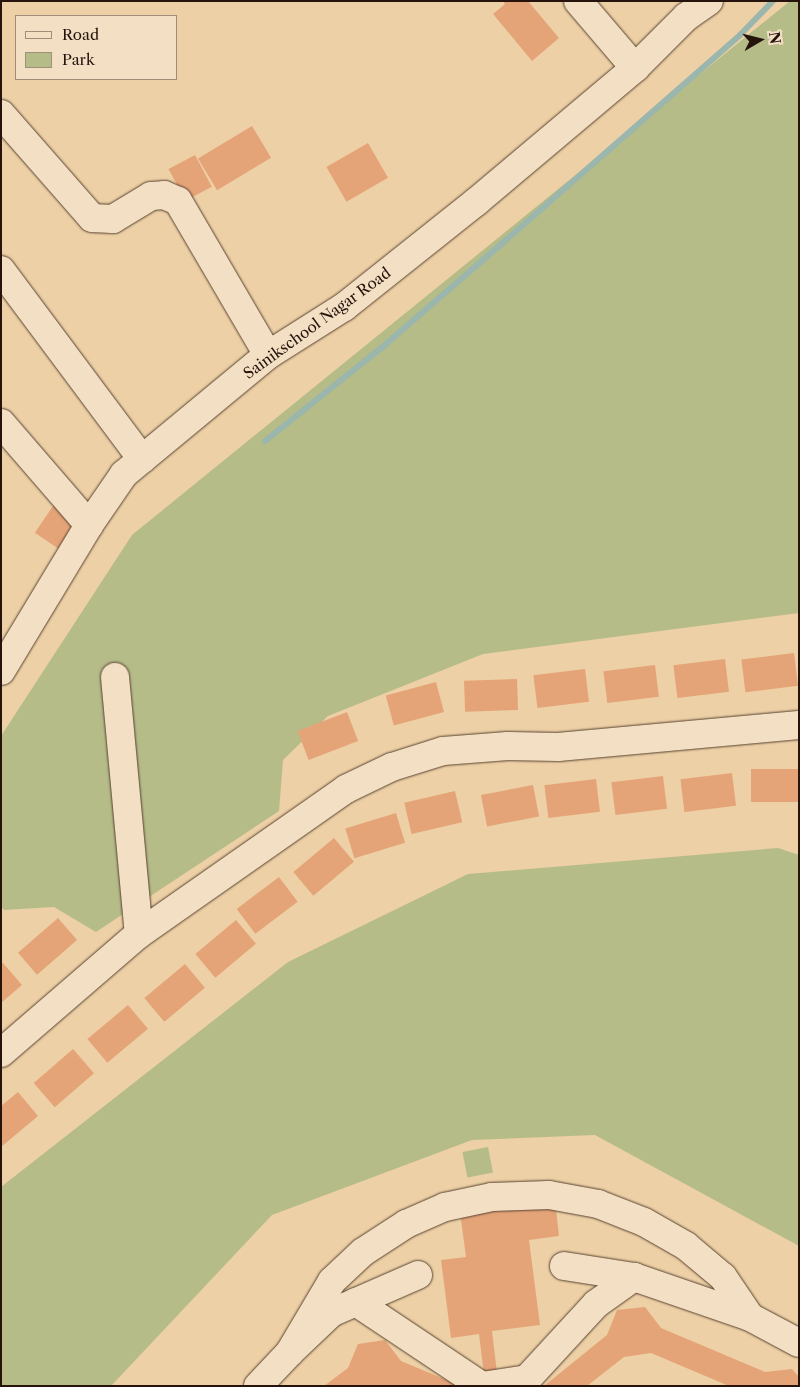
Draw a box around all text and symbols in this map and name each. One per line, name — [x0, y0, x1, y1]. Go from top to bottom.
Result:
legend — [15, 15, 178, 80]
north arrow — [735, 15, 785, 65]
text: Road — [62, 25, 99, 44]
text: N — [765, 31, 785, 45]
text: Park — [62, 50, 95, 69]
street label: Sainikschool Nagar Road — [240, 263, 394, 383]

